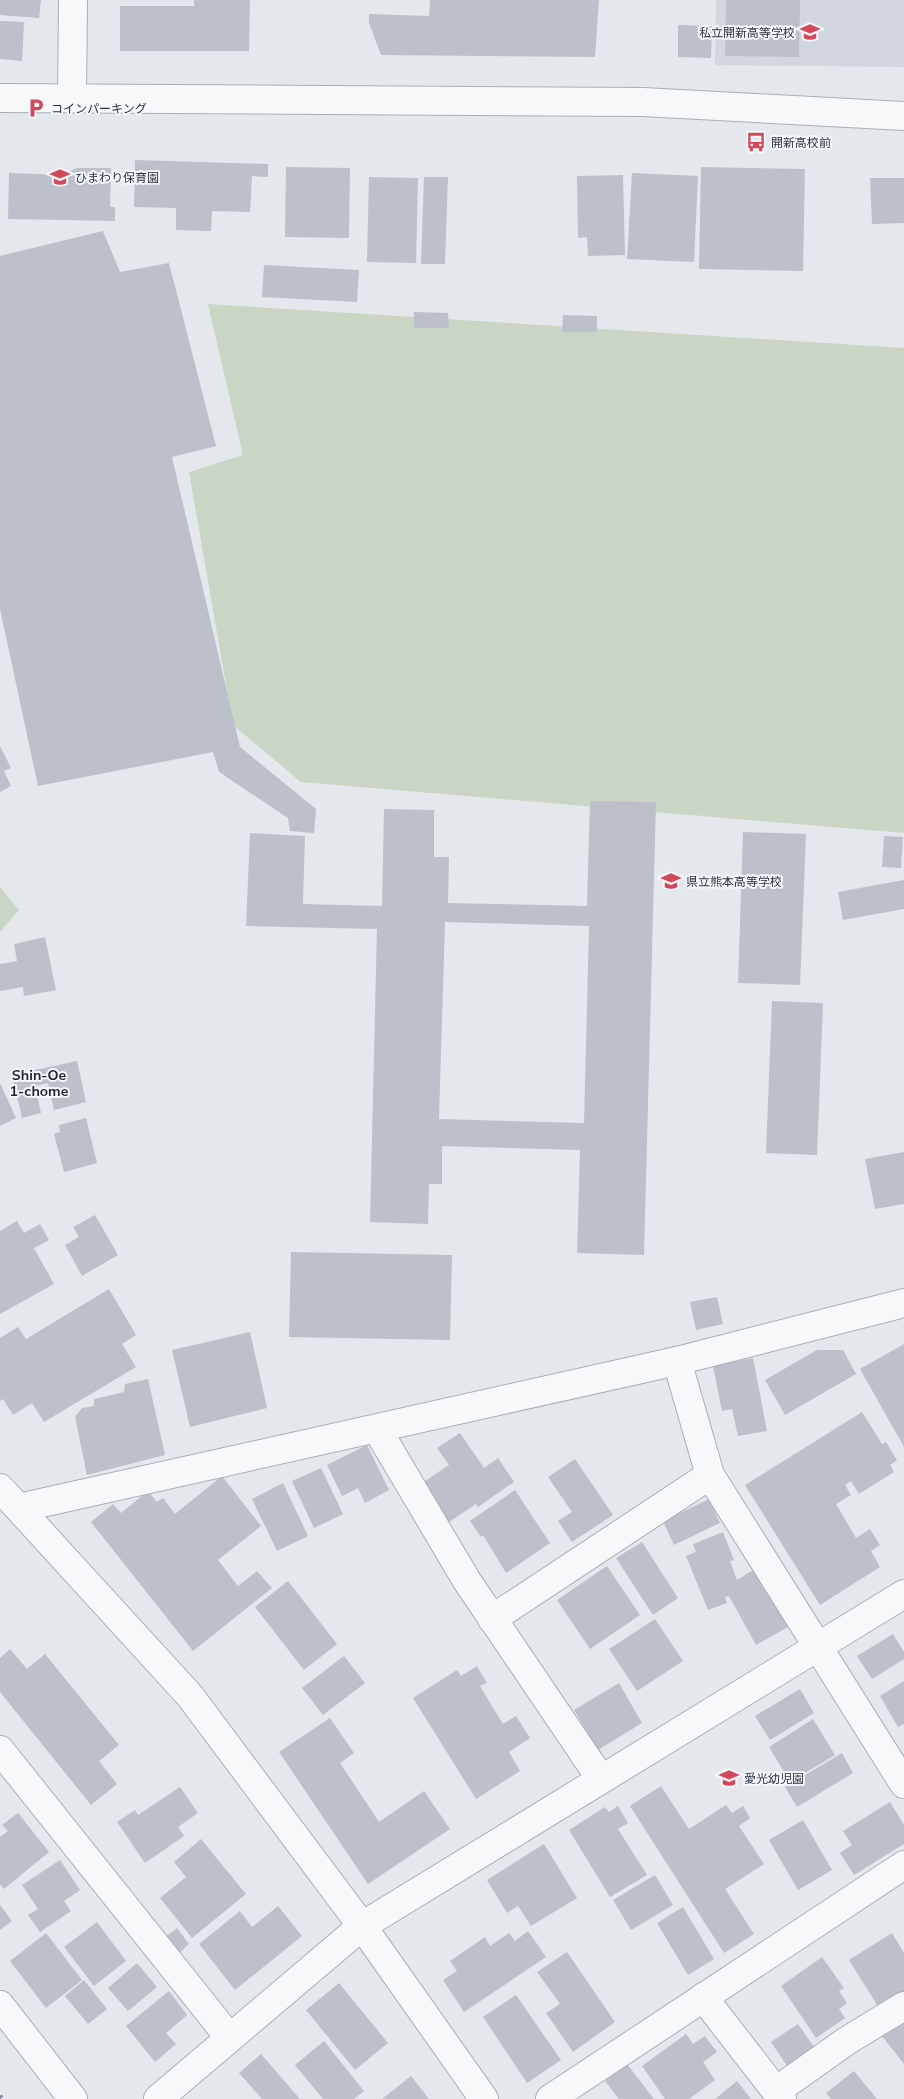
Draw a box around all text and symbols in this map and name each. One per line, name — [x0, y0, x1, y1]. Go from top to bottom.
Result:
school or university icon: 私立開新高等学校 — [799, 21, 821, 43]
place label: 私立開新高等学校 — [699, 25, 795, 40]
parking icon: コインパーキング — [25, 97, 47, 119]
place label: コインパーキング — [51, 101, 147, 116]
bus stop icon: 開新高校前 — [745, 131, 767, 153]
place label: 開新高校前 — [771, 135, 831, 150]
school or university icon: ひまわり保育園 — [49, 166, 71, 188]
place label: ひまわり保育園 — [75, 170, 159, 185]
school or university icon: 県立熊本高等学校 — [660, 870, 682, 892]
place label: 県立熊本高等学校 — [686, 874, 782, 889]
district label: Shin-Oe 1-chome — [10, 1066, 69, 1100]
school or university icon: 愛光幼児園 — [718, 1767, 740, 1789]
place label: 愛光幼児園 — [744, 1771, 804, 1786]

